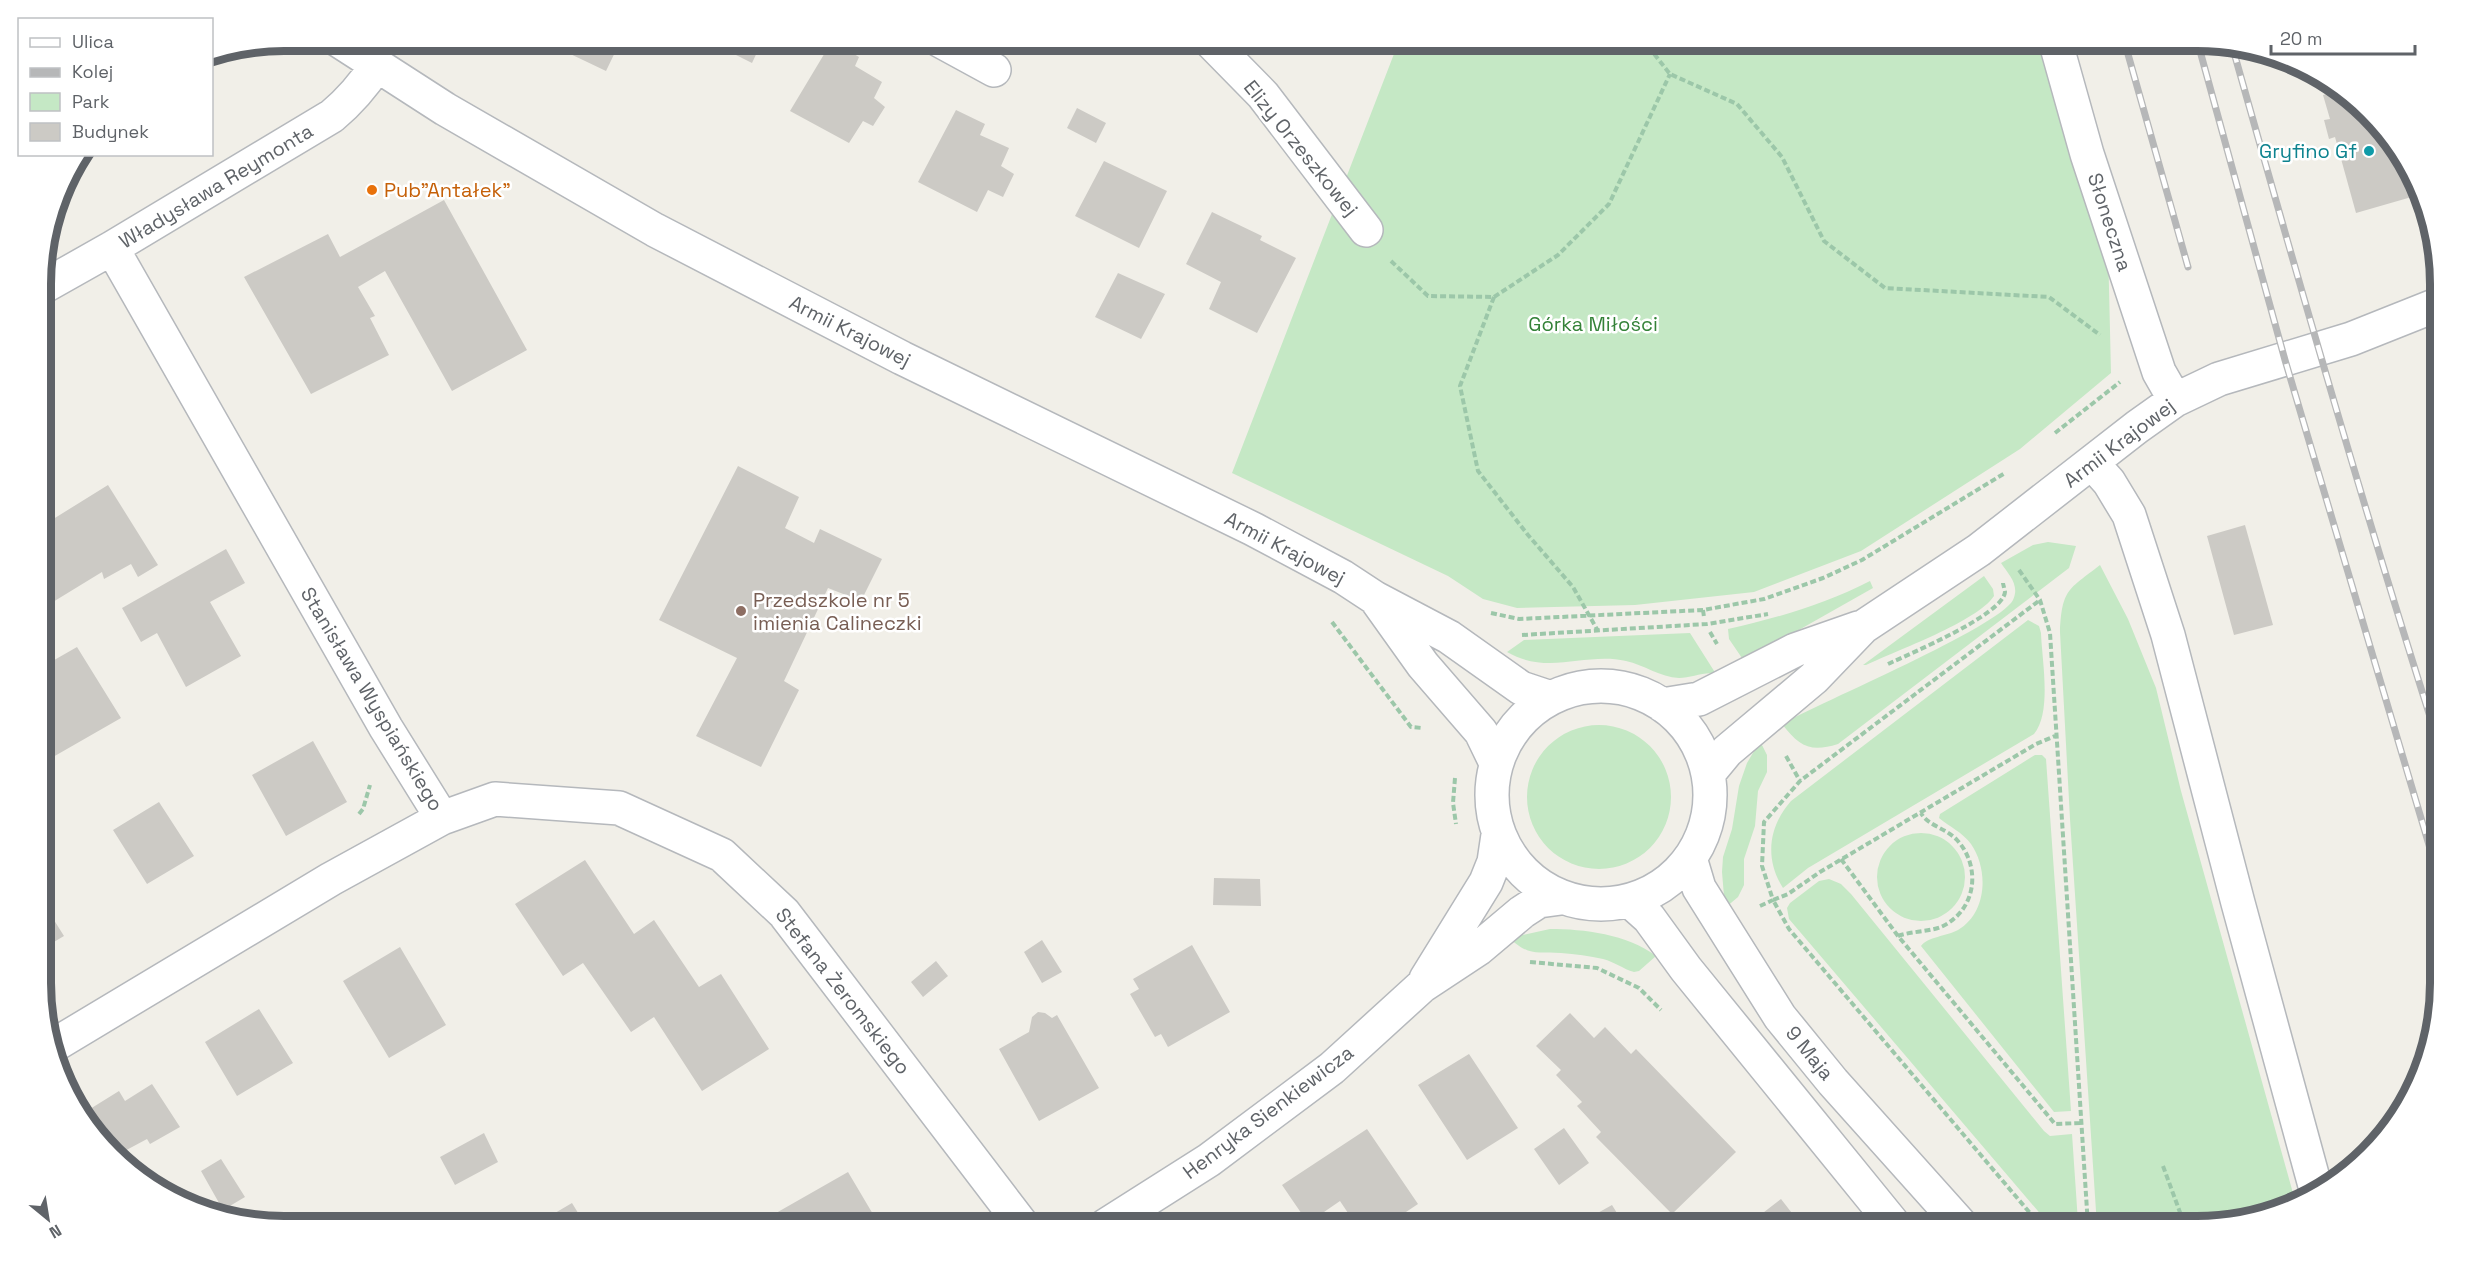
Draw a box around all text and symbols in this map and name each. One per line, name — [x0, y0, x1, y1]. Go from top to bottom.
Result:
legend — [18, 18, 213, 156]
scale bar — [2271, 18, 2415, 56]
text: 20 m — [2280, 27, 2323, 50]
text: Ulica — [72, 30, 114, 53]
text: Kolej — [72, 60, 113, 83]
street label: Elizy Orzeszkowej — [1238, 75, 1364, 221]
text: Park — [72, 90, 110, 113]
street label: Władysława Reymonta — [114, 118, 318, 254]
text: Budynek — [72, 120, 149, 143]
place label: Gryfino Gf — [2259, 138, 2357, 164]
marker: Gryfino Gf — [2362, 144, 2376, 158]
street label: Słoneczna — [2082, 170, 2138, 274]
place label: Pub"Antałek" — [384, 177, 511, 203]
marker: Pub"Antałek" — [365, 183, 379, 197]
street label: Armii Krajowej — [785, 289, 915, 373]
park label: Górka Miłości — [1528, 311, 1658, 337]
street label: Armii Krajowej — [2058, 393, 2180, 493]
street label: Armii Krajowej — [1220, 505, 1350, 591]
street label: Stanisława Wyspiańskiego — [295, 582, 449, 816]
place label: Przedszkole nr 5 imienia Calineczki — [753, 587, 922, 636]
marker: Przedszkole nr 5 imienia Calineczki — [734, 604, 748, 618]
street label: Stefana Żeromskiego — [770, 902, 916, 1080]
street label: 9 Maja — [1780, 1020, 1840, 1086]
street label: Henryka Sienkiewicza — [1177, 1039, 1359, 1185]
north arrow — [18, 1189, 78, 1249]
text: N — [45, 1220, 65, 1243]

